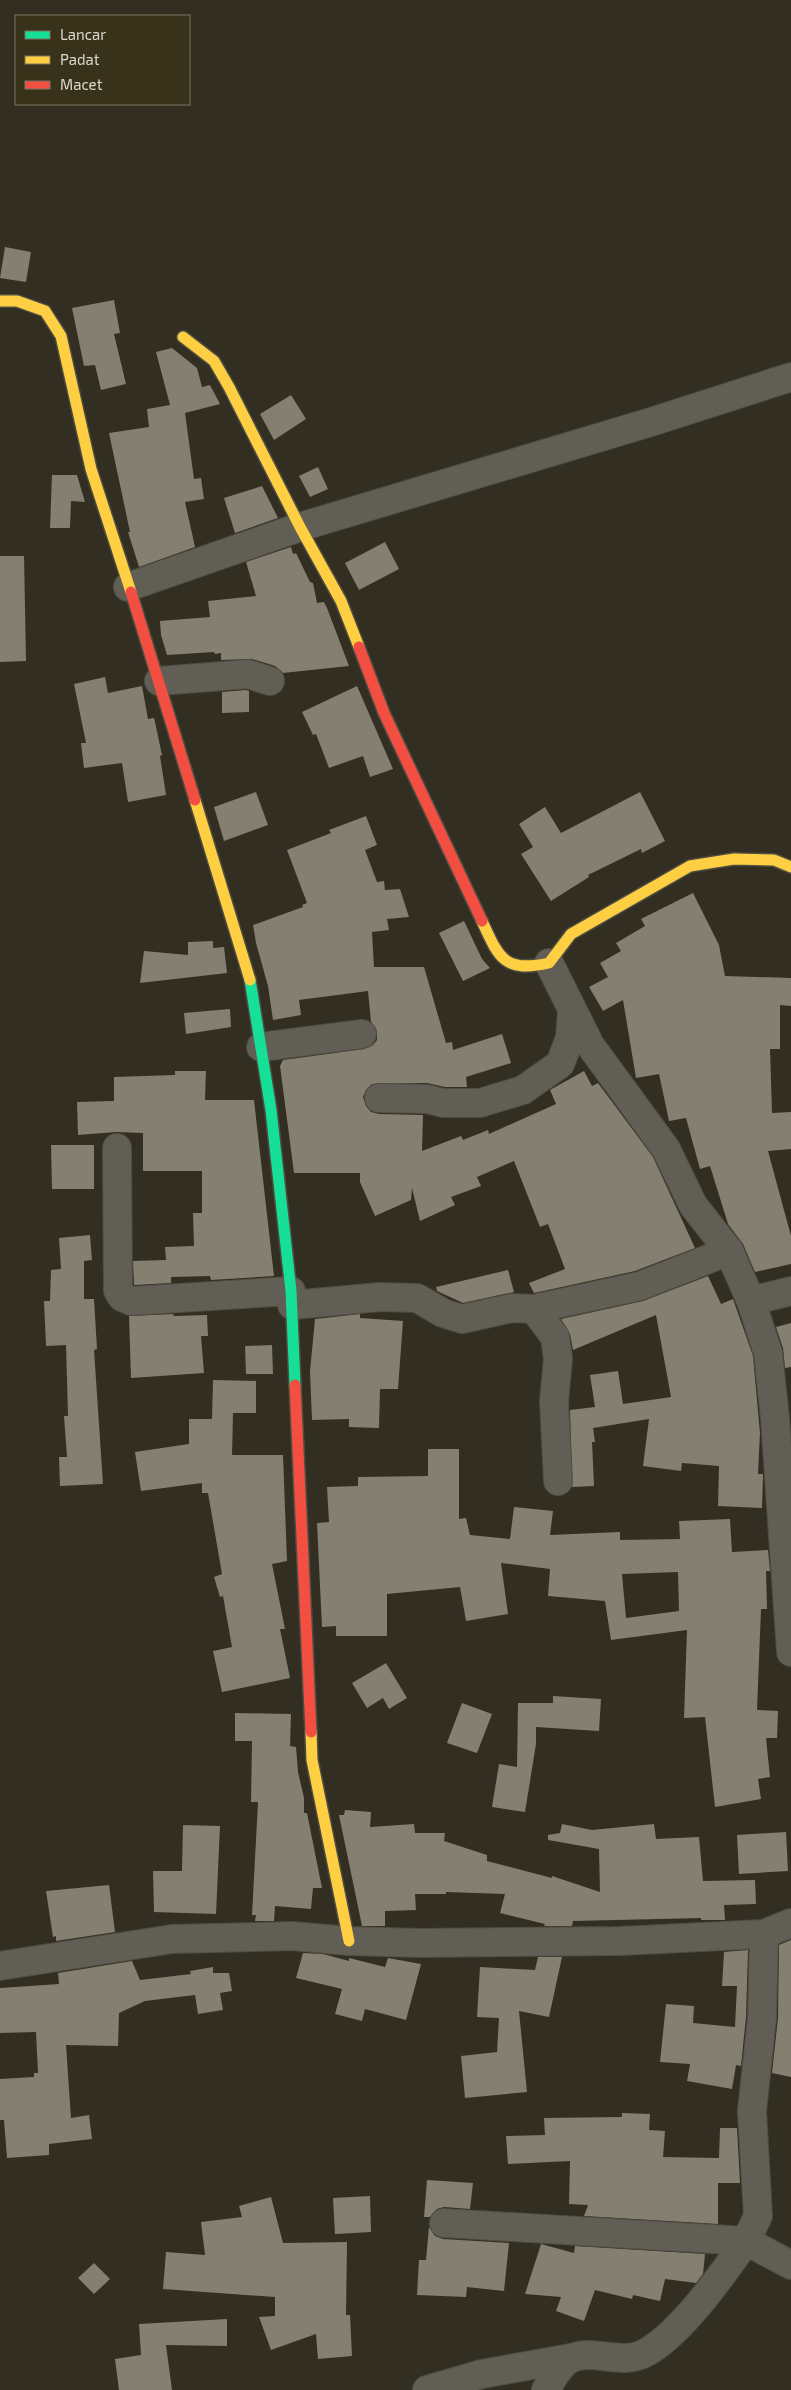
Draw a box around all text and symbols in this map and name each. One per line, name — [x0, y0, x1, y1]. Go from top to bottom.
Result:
legend — [15, 15, 190, 105]
text: Lancar — [60, 25, 106, 43]
text: Padat — [60, 50, 100, 68]
text: Macet — [60, 75, 103, 93]

